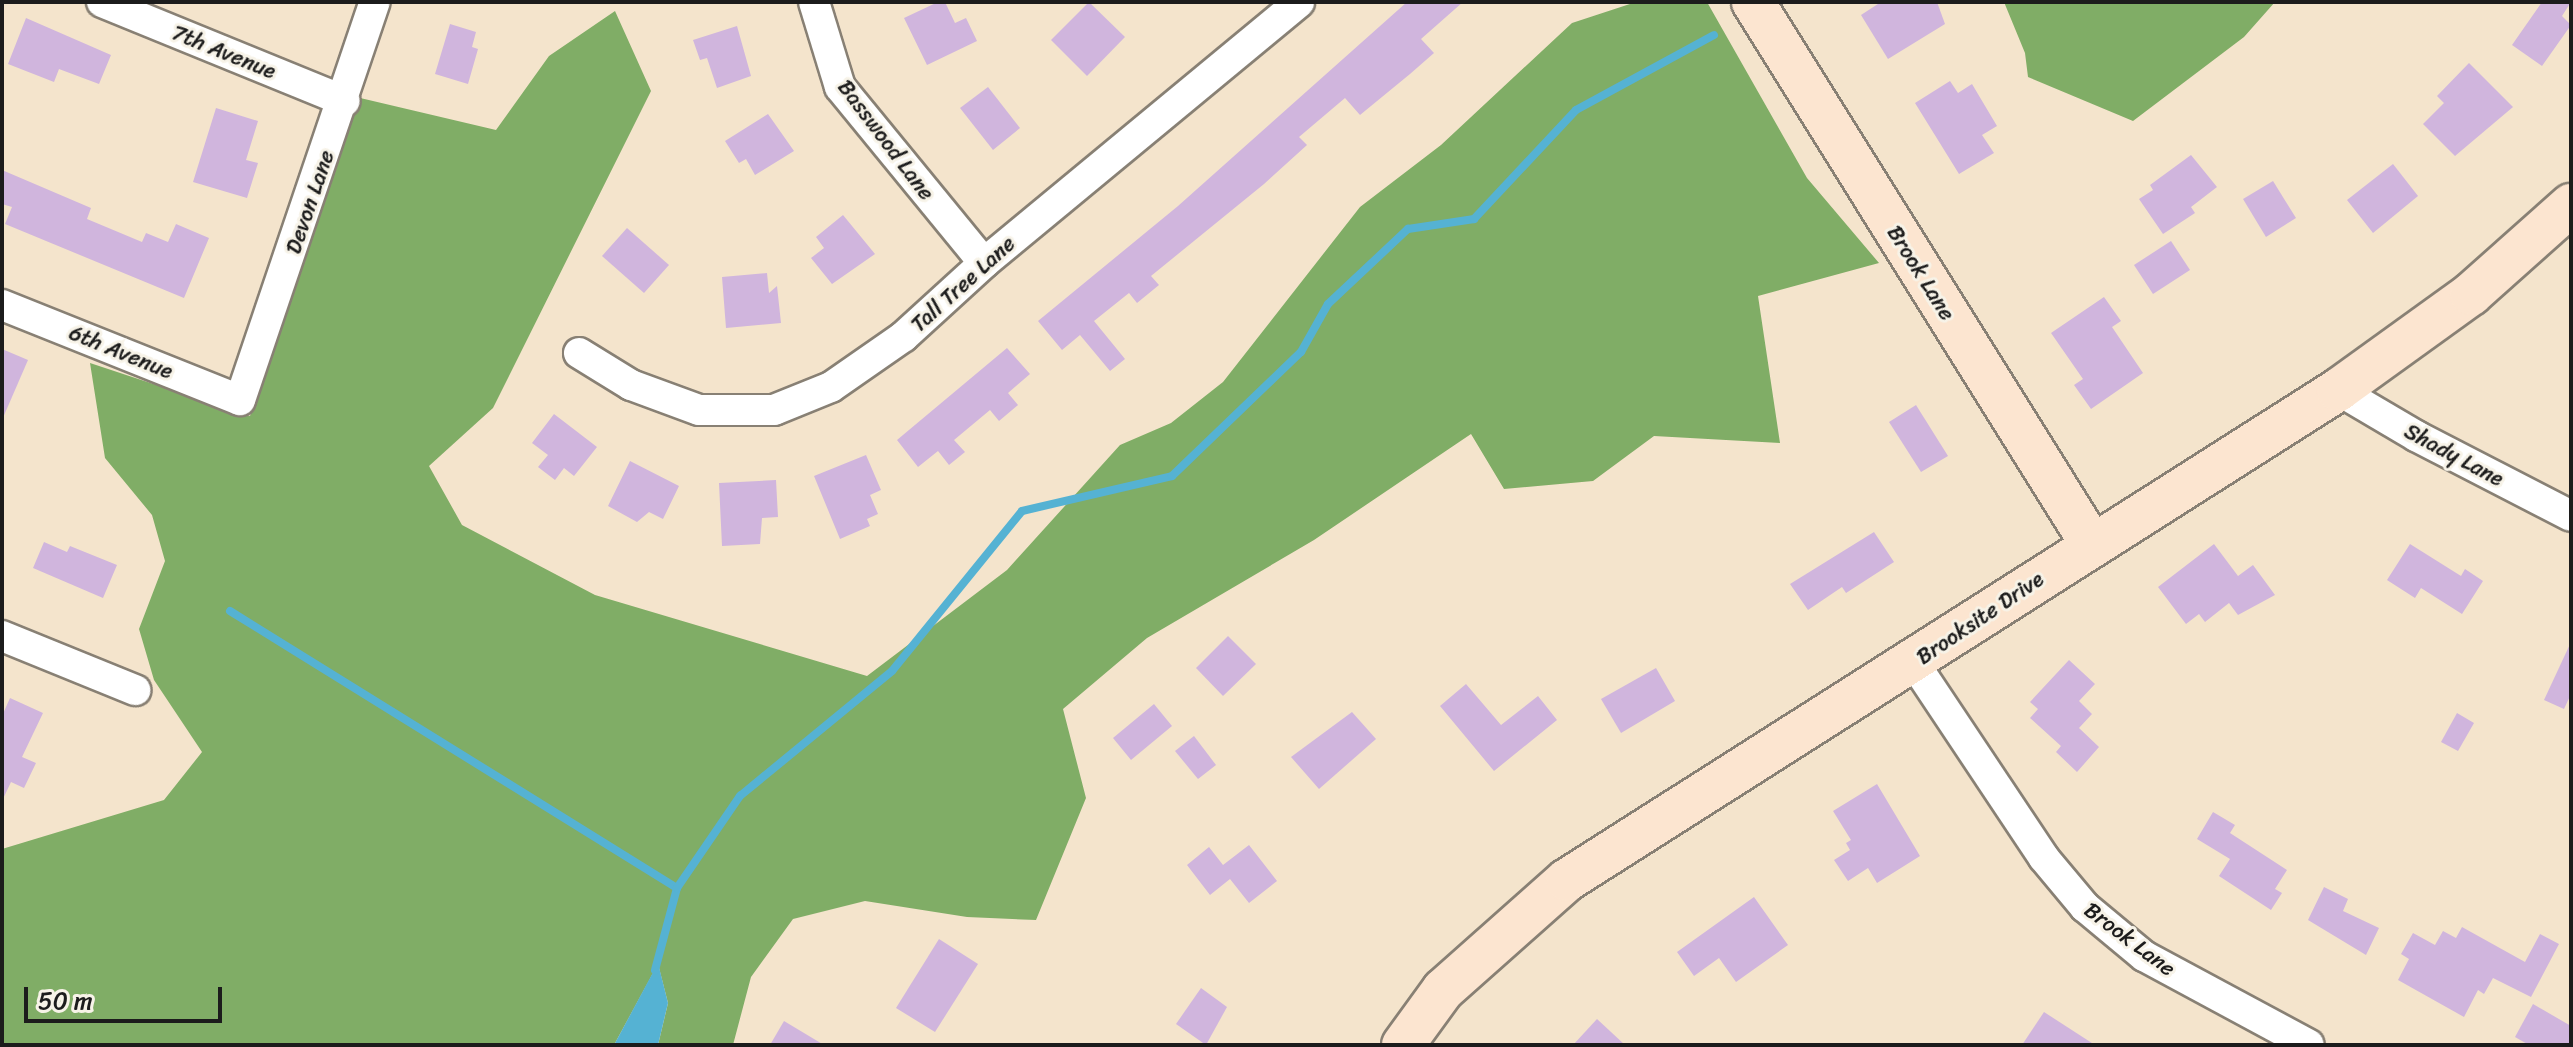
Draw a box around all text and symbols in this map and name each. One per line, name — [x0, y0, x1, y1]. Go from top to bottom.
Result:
street label: 7th Avenue — [168, 19, 280, 85]
street label: Basswood Lane — [832, 75, 940, 205]
street label: Devon Lane — [280, 147, 340, 257]
street label: Brook Lane — [1881, 221, 1961, 325]
street label: Tall Tree Lane — [905, 230, 1021, 338]
street label: 6th Avenue — [65, 319, 177, 385]
street label: Shady Lane — [2400, 418, 2508, 492]
street label: Brooksite Drive — [1911, 566, 2049, 670]
street label: Brook Lane — [2079, 896, 2181, 982]
scale bar — [28, 971, 226, 1021]
text: 50 m — [38, 980, 93, 1022]

